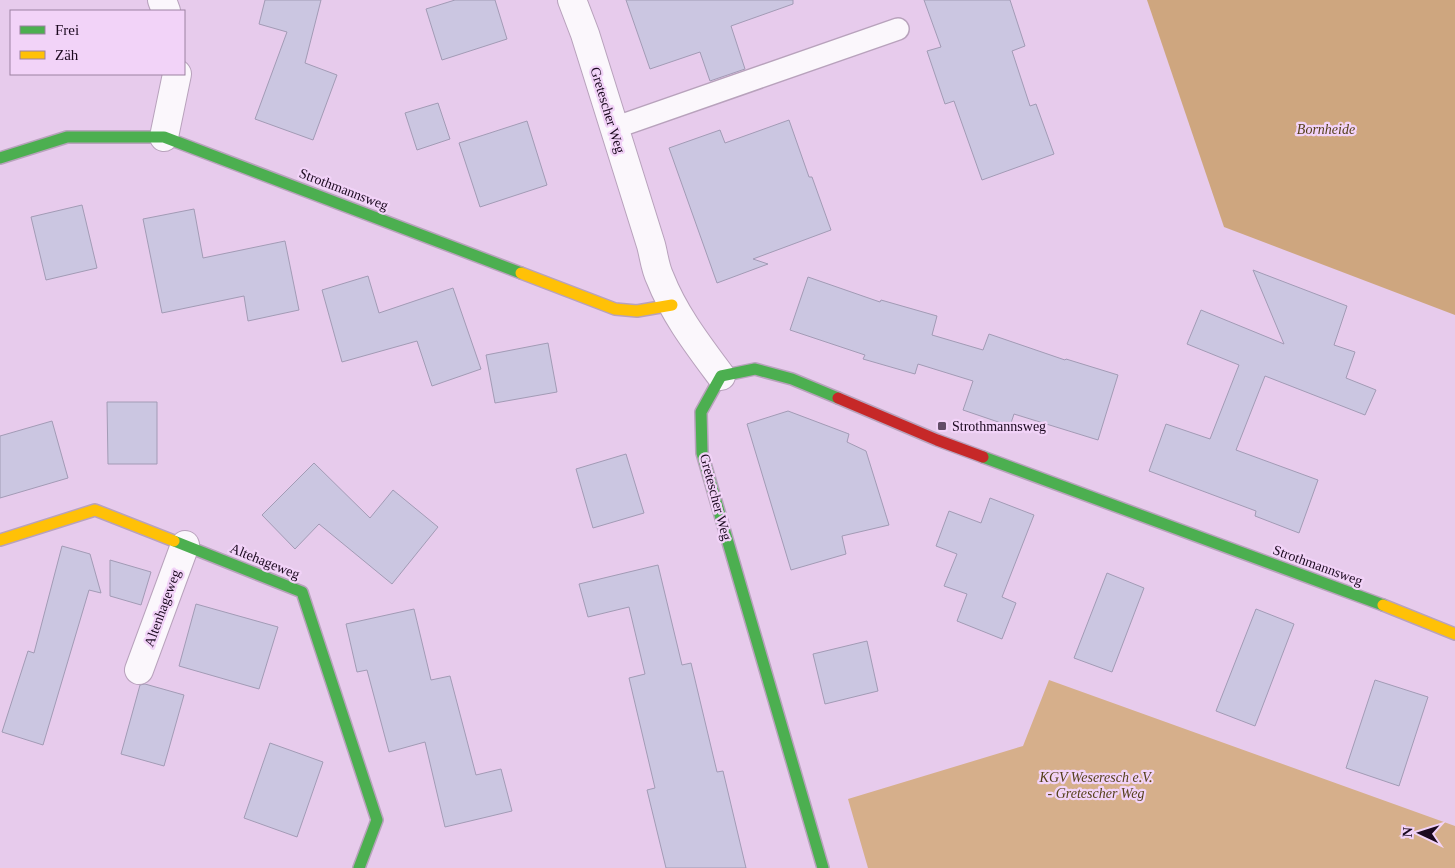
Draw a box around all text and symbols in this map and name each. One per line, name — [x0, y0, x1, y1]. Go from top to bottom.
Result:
legend — [10, 10, 185, 75]
text: Frei — [55, 22, 79, 38]
text: Zäh — [55, 47, 79, 63]
street label: Gretescher Weg — [587, 65, 628, 155]
park label: Bornheide — [1297, 122, 1355, 137]
street label: Strothmannsweg — [297, 166, 390, 213]
place label: Strothmannsweg — [952, 419, 1046, 434]
marker: Strothmannsweg — [936, 420, 948, 432]
street label: Gretescher Weg — [697, 452, 734, 542]
street label: Altehageweg — [228, 541, 302, 582]
street label: Strothmannsweg — [1271, 542, 1365, 589]
street label: Altenhageweg — [142, 568, 183, 649]
park label: KGV Weseresch e.V. - Gretescher Weg — [1039, 770, 1152, 801]
north arrow — [1395, 808, 1445, 858]
text: N — [1400, 827, 1415, 838]

